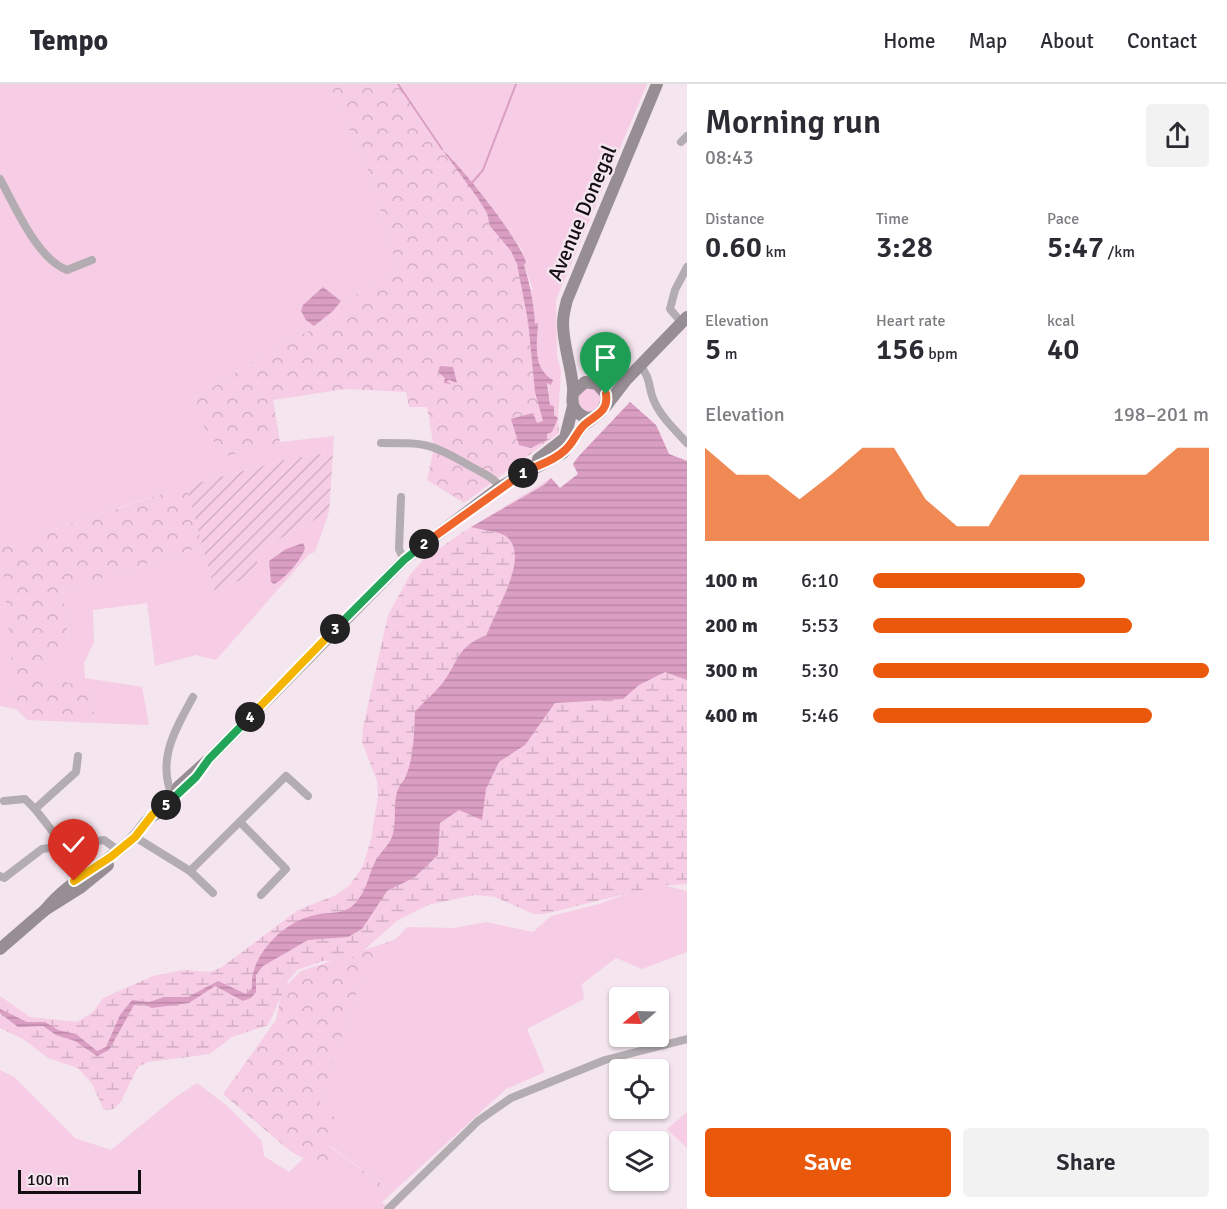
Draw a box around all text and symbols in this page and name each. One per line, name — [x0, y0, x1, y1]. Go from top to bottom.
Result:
text: Tempo — [30, 24, 108, 58]
text: Home — [883, 28, 936, 54]
text: Map — [969, 28, 1007, 54]
text: About — [1040, 28, 1094, 54]
text: Contact — [1127, 28, 1197, 54]
text: Morning run — [705, 102, 881, 143]
button: share — [1146, 104, 1209, 167]
street label: Avenue Donegal — [542, 141, 622, 285]
text: 08:43 — [705, 145, 754, 170]
text: Distance — [705, 209, 765, 229]
text: Time — [876, 209, 909, 229]
text: Pace — [1047, 209, 1079, 229]
text: 0.60 — [705, 229, 762, 266]
text: 3:28 — [876, 229, 933, 266]
text: 5:47 — [1047, 229, 1104, 266]
text: km — [762, 242, 786, 262]
text: /km — [1104, 242, 1135, 262]
text: Elevation — [705, 311, 769, 331]
text: Heart rate — [876, 311, 945, 331]
text: kcal — [1047, 311, 1075, 331]
text: 5 — [705, 331, 721, 368]
text: 156 — [876, 331, 925, 368]
text: 40 — [1047, 331, 1079, 368]
pin — [580, 332, 631, 394]
icon: arrive — [589, 341, 622, 374]
text: m — [721, 344, 737, 364]
text: bpm — [925, 344, 958, 364]
text: Elevation — [705, 402, 785, 427]
text: 198–201 m — [1113, 402, 1209, 427]
pin: 1 — [508, 458, 538, 488]
text: 1 — [519, 463, 527, 483]
pin: 2 — [409, 529, 439, 559]
text: 2 — [420, 534, 428, 554]
text: 100 m — [705, 568, 758, 593]
text: 6:10 — [801, 568, 839, 593]
text: 200 m — [705, 613, 758, 638]
text: 5:53 — [801, 613, 839, 638]
pin: 3 — [320, 614, 350, 644]
text: 3 — [331, 619, 339, 639]
text: 300 m — [705, 658, 758, 683]
text: 5:30 — [801, 658, 839, 683]
pin: 4 — [235, 702, 265, 732]
text: 400 m — [705, 703, 758, 728]
text: 5:46 — [801, 703, 839, 728]
text: 4 — [246, 707, 254, 727]
pin: 5 — [151, 790, 181, 820]
text: 5 — [162, 795, 170, 815]
pin — [48, 819, 99, 881]
icon: check — [57, 828, 90, 861]
north arrow — [609, 987, 669, 1047]
map controls — [609, 987, 669, 1191]
button: locate — [609, 1059, 669, 1119]
button: Save — [705, 1128, 951, 1197]
button: Share — [963, 1128, 1209, 1197]
button: layers — [609, 1131, 669, 1191]
scale bar — [18, 1167, 141, 1194]
text: 100 m — [27, 1170, 69, 1190]

